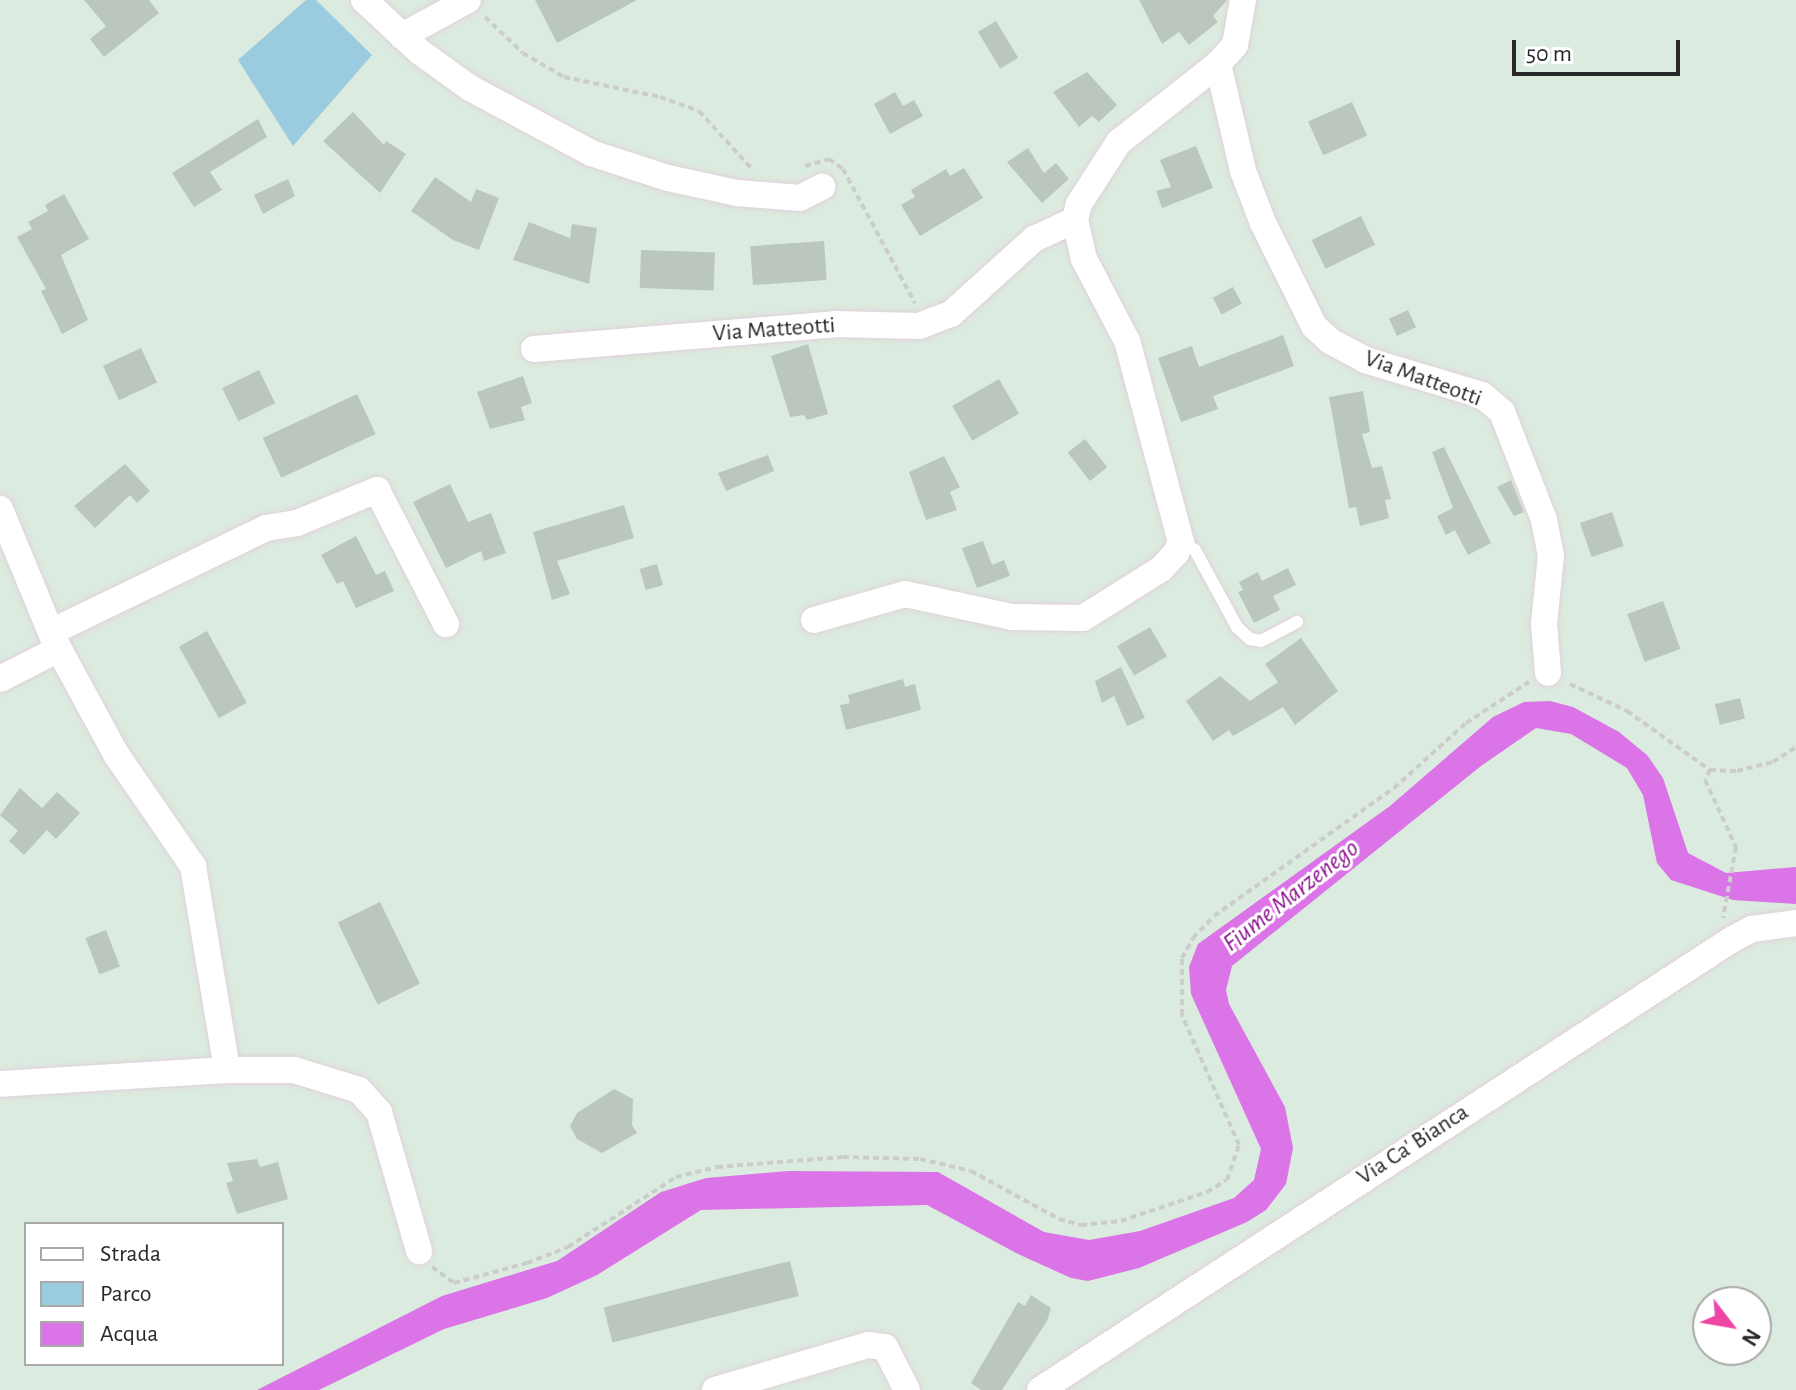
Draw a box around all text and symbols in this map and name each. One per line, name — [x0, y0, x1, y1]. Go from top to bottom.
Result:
scale bar — [1516, 24, 1684, 74]
text: 50 m — [1526, 42, 1572, 66]
street label: Via Matteotti — [712, 311, 836, 349]
street label: Via Matteotti — [1360, 344, 1486, 414]
water label: Fiume Marzenego — [1217, 833, 1365, 959]
street label: Via Ca' Bianca — [1352, 1098, 1474, 1192]
legend — [24, 1222, 284, 1366]
text: Strada — [100, 1242, 161, 1266]
text: Parco — [100, 1282, 151, 1306]
north arrow — [1692, 1286, 1772, 1366]
text: Acqua — [100, 1322, 158, 1346]
text: N — [1737, 1325, 1764, 1350]

